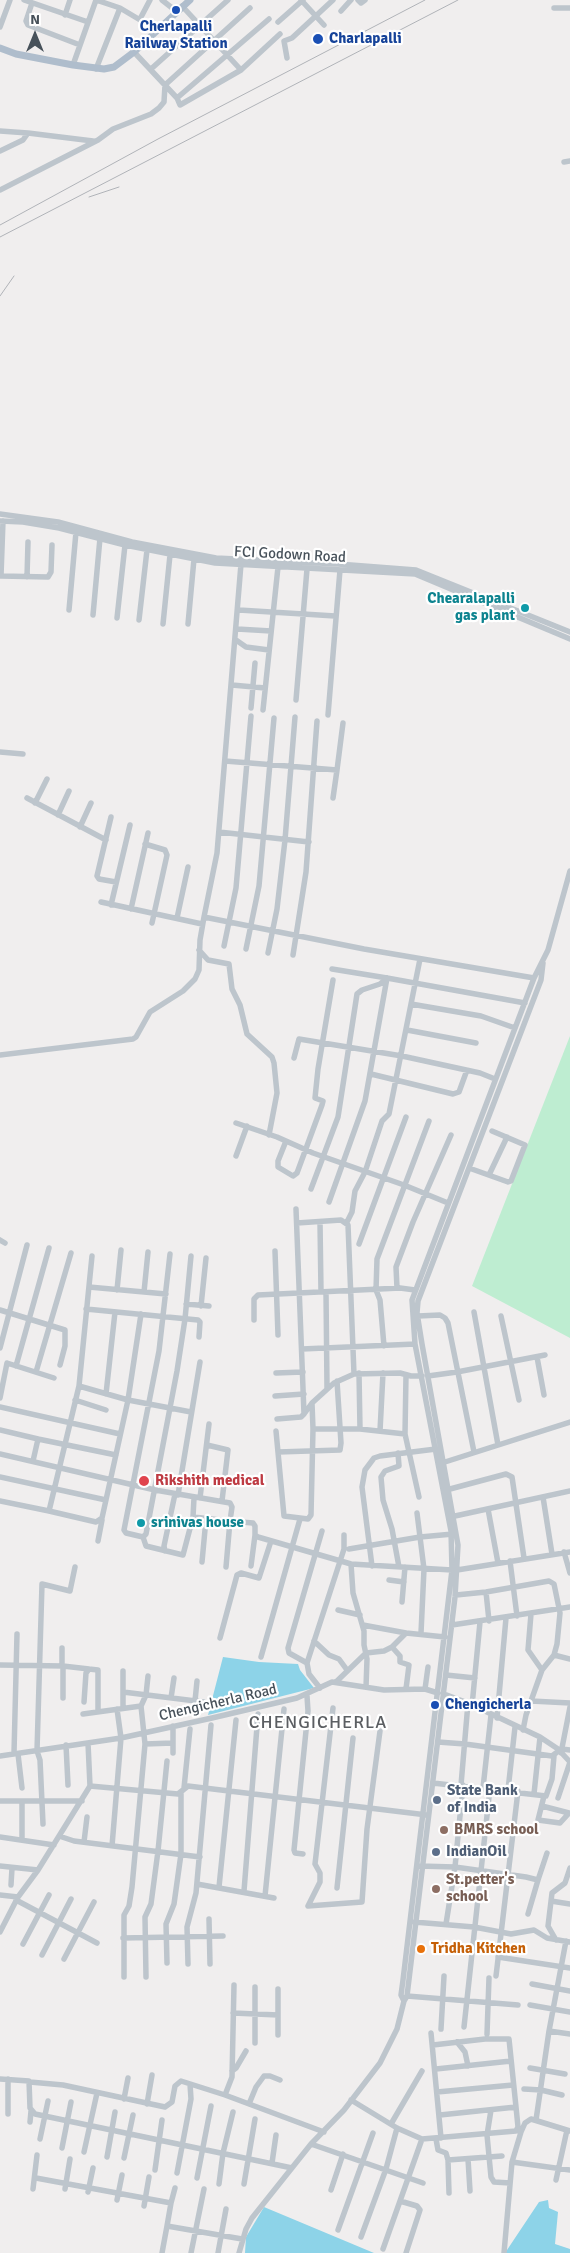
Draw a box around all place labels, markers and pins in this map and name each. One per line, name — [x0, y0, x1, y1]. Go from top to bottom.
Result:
marker: Cherlapalli Railway Station — [170, 4, 182, 16]
place label: Cherlapalli Railway Station — [124, 18, 228, 53]
place label: Charlapalli — [329, 30, 402, 48]
marker: Charlapalli — [311, 32, 325, 46]
place label: Chearalapalli gas plant — [427, 590, 515, 625]
marker: Chearalapalli gas plant — [519, 602, 531, 614]
place label: Rikshith medical — [155, 1472, 264, 1490]
marker: Rikshith medical — [137, 1474, 151, 1488]
place label: srinivas house — [151, 1514, 244, 1532]
marker: srinivas house — [135, 1517, 147, 1529]
place label: Chengicherla — [445, 1696, 532, 1714]
marker: Chengicherla — [429, 1699, 441, 1711]
place label: State Bank of India — [447, 1782, 518, 1817]
marker: State Bank of India — [431, 1794, 443, 1806]
place label: BMRS school — [454, 1821, 539, 1839]
marker: BMRS school — [438, 1824, 450, 1836]
place label: IndianOil — [446, 1843, 507, 1861]
marker: IndianOil — [430, 1846, 442, 1858]
place label: St.petter's school — [446, 1871, 514, 1906]
marker: St.petter's school — [430, 1883, 442, 1895]
place label: Tridha Kitchen — [431, 1940, 526, 1958]
marker: Tridha Kitchen — [415, 1943, 427, 1955]

